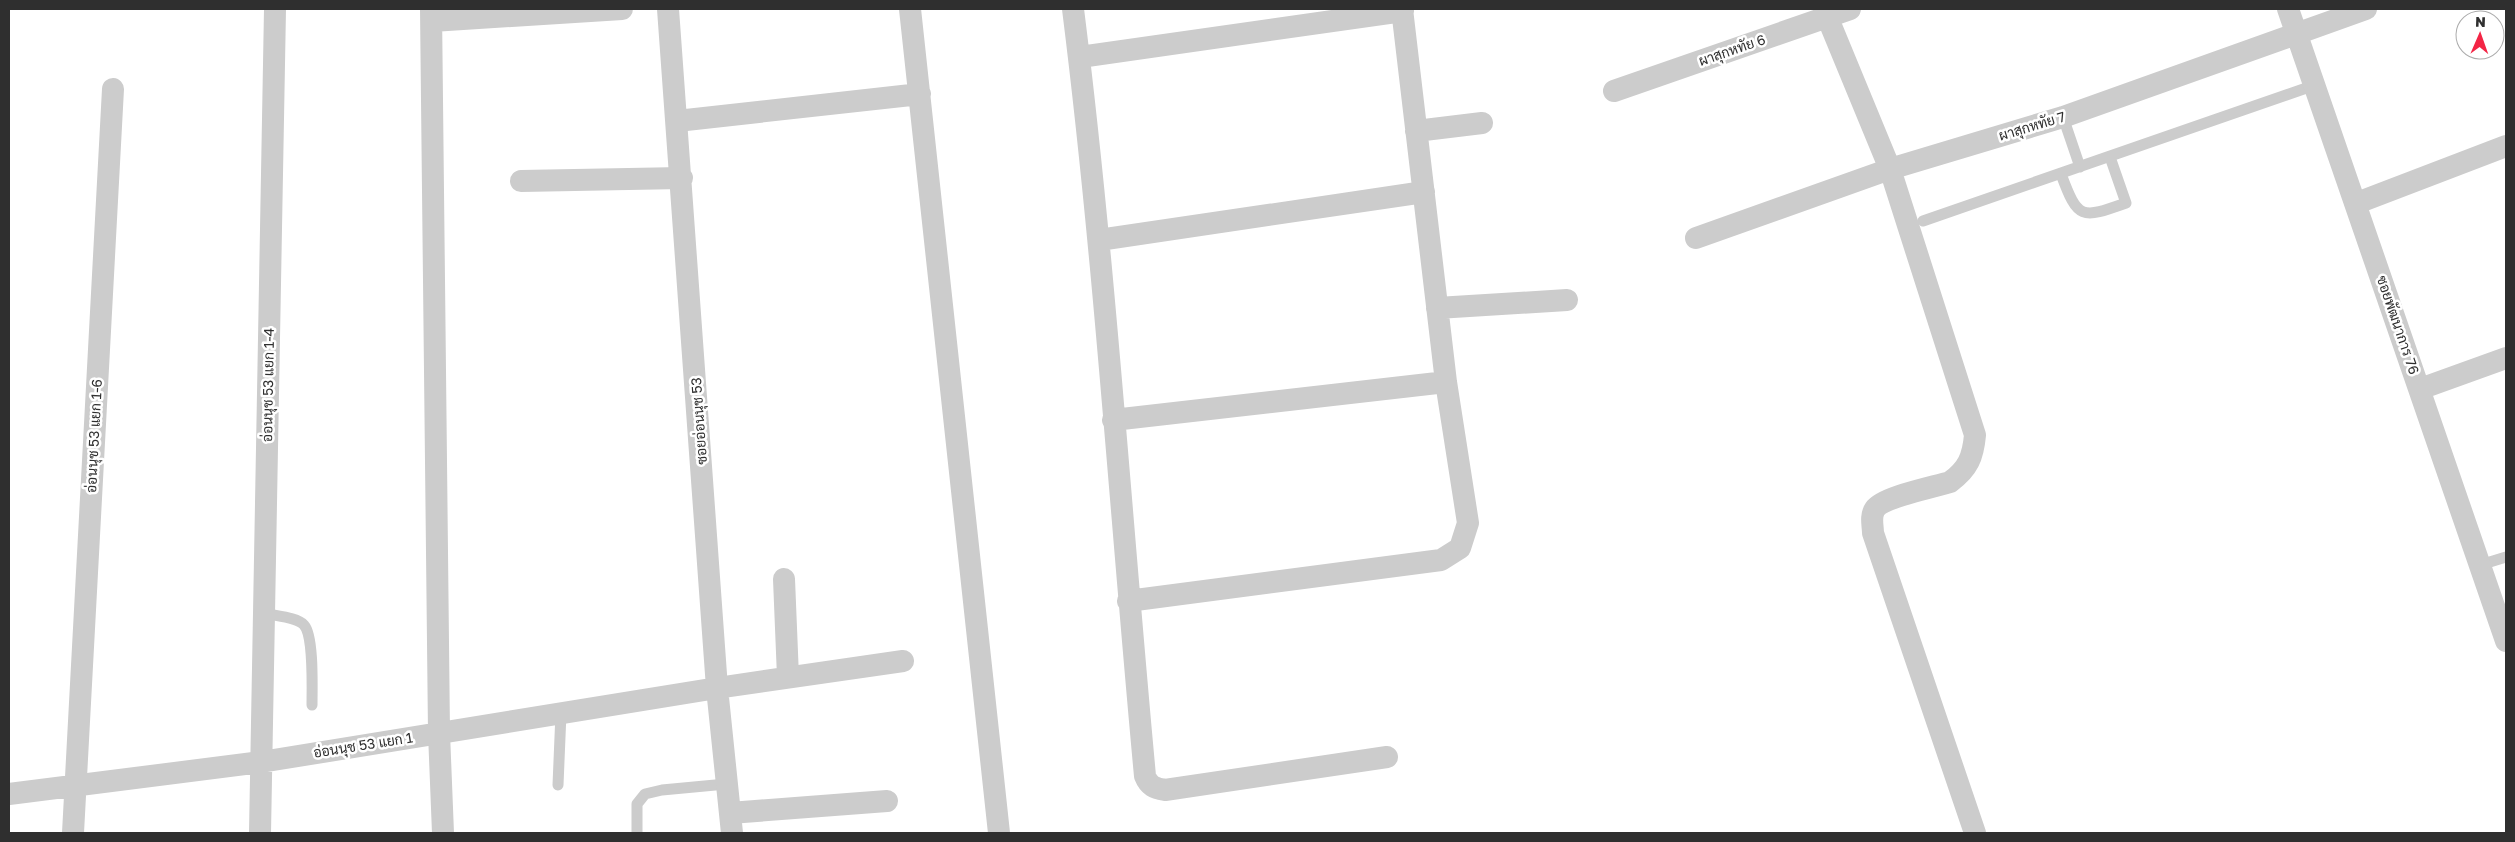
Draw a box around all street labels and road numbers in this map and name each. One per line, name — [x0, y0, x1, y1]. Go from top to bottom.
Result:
street label: ผาสุกหทัย 6 — [1696, 30, 1768, 71]
street label: ผาสุกหทัย 7 — [1997, 107, 2068, 146]
street label: ซอยพัฒนาการ 76 — [2374, 273, 2423, 376]
street label: อ่อนนุช 53 แยก 1-4 — [258, 328, 279, 442]
street label: ซอยอ่อนนุช 53 — [687, 377, 712, 465]
street label: อ่อนนุช 53 แยก 1-6 — [82, 378, 107, 494]
street label: อ่อนนุช 53 แยก 1 — [312, 728, 414, 763]

